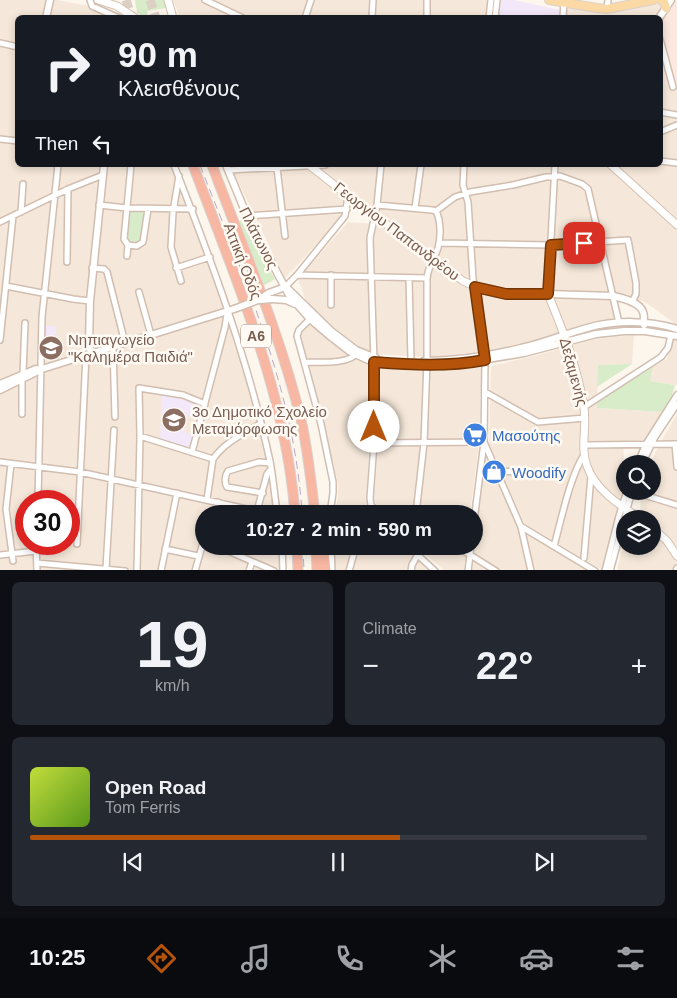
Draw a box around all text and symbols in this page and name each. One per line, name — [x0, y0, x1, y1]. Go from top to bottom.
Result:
icon: right — [35, 35, 100, 100]
text: 90 m — [118, 35, 198, 74]
text: Κλεισθένους — [118, 76, 240, 101]
icon: left — [88, 130, 116, 158]
text: Then — [35, 133, 78, 154]
street label: Γεωργίου Παπανδρέου — [331, 178, 463, 284]
street label: Πλάτωνος — [236, 204, 282, 272]
street label: Αττική Οδός — [221, 220, 265, 302]
pin — [563, 222, 605, 264]
icon: arrive — [570, 229, 598, 257]
road number: Α6 — [241, 324, 271, 348]
place label: Νηπιαγωγείο "Καλημέρα Παιδιά" — [68, 331, 193, 365]
school or university icon: Νηπιαγωγείο "Καλημέρα Παιδιά" — [38, 335, 64, 361]
street label: Δεξαμενής — [557, 336, 591, 408]
position arrow — [347, 400, 399, 452]
place label: 3ο Δημοτικό Σχολείο Μεταμόρφωσης — [192, 403, 327, 437]
school or university icon: 3ο Δημοτικό Σχολείο Μεταμόρφωσης — [161, 407, 187, 433]
supermarket icon: Μασούτης — [462, 422, 488, 448]
place label: Μασούτης — [492, 427, 560, 444]
map controls — [616, 455, 661, 555]
button: search — [616, 455, 661, 500]
shop icon: Woodify — [481, 459, 507, 485]
place label: Woodify — [512, 464, 566, 481]
speed limit sign: 30 — [15, 490, 80, 555]
button: layers — [616, 510, 661, 555]
text: 10:27 · 2 min · 590 m — [246, 519, 432, 540]
text: 19 — [136, 608, 208, 681]
text: Climate — [363, 620, 417, 637]
text: 22° — [476, 645, 533, 687]
text: − — [363, 650, 379, 681]
text: + — [631, 650, 647, 681]
text: km/h — [155, 677, 190, 694]
text: Open Road — [105, 777, 206, 798]
text: Tom Ferris — [105, 799, 181, 816]
icon: previous — [119, 848, 147, 876]
icon: pause — [324, 848, 352, 876]
icon: next — [530, 848, 558, 876]
icon: directions — [144, 941, 179, 976]
icon: music — [238, 941, 273, 976]
icon: phone — [332, 941, 367, 976]
icon: climate — [425, 941, 460, 976]
icon: car — [519, 941, 554, 976]
icon: filters — [613, 941, 648, 976]
text: 10:25 — [29, 945, 86, 970]

